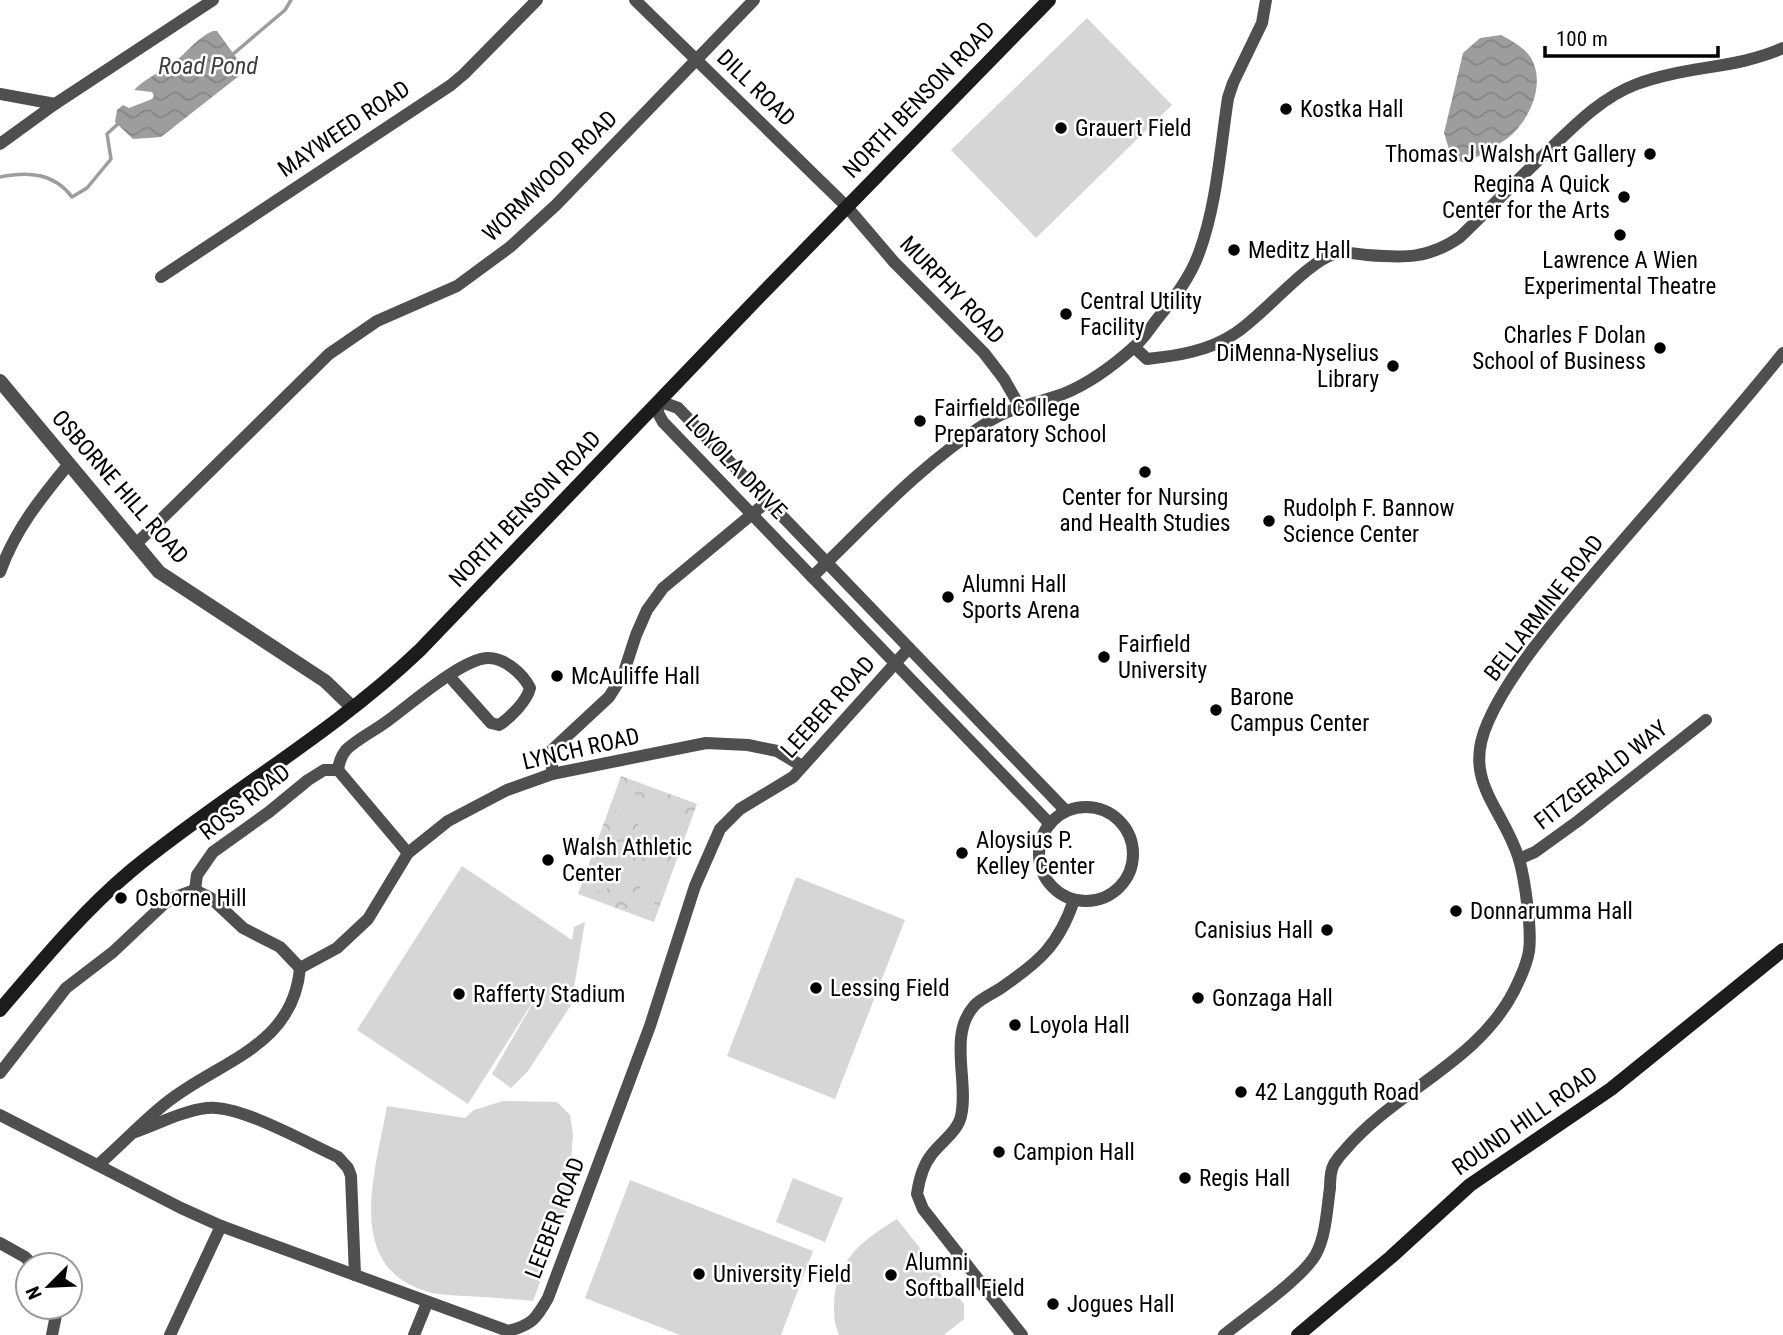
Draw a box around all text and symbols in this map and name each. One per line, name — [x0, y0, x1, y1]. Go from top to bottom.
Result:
scale bar — [1545, 14, 1718, 58]
street label: NORTH BENSON ROAD — [838, 16, 1000, 184]
text: 100 m — [1556, 27, 1608, 51]
street label: DILL ROAD — [711, 44, 801, 132]
water label: Road Pond — [158, 52, 258, 80]
street label: MAYWEED ROAD — [273, 75, 415, 183]
place label: Kostka Hall — [1300, 96, 1404, 123]
marker: Kostka Hall — [1278, 101, 1294, 117]
street label: WORMWOOD ROAD — [477, 105, 623, 247]
place label: Grauert Field — [1075, 115, 1192, 142]
marker: Grauert Field — [1053, 120, 1069, 136]
place label: Thomas J Walsh Art Gallery — [1385, 141, 1636, 168]
marker: Thomas J Walsh Art Gallery — [1642, 146, 1658, 162]
place label: Regina A Quick Center for the Arts — [1442, 171, 1611, 224]
marker: Regina A Quick Center for the Arts — [1616, 189, 1632, 205]
marker: Lawrence A Wien Experimental Theatre — [1612, 227, 1628, 243]
street label: MURPHY ROAD — [894, 231, 1010, 349]
place label: Meditz Hall — [1248, 237, 1351, 264]
marker: Meditz Hall — [1226, 242, 1242, 258]
place label: Lawrence A Wien Experimental Theatre — [1524, 247, 1716, 300]
place label: Central Utility Facility — [1080, 288, 1202, 341]
marker: Central Utility Facility — [1058, 306, 1074, 322]
place label: Charles F Dolan School of Business — [1472, 322, 1646, 375]
place label: DiMenna-Nyselius Library — [1216, 340, 1379, 393]
marker: Charles F Dolan School of Business — [1652, 340, 1668, 356]
marker: DiMenna-Nyselius Library — [1385, 358, 1401, 374]
place label: Fairfield College Preparatory School — [934, 395, 1106, 448]
street label: OSBORNE HILL ROAD — [46, 405, 194, 569]
street label: LOYOLA DRIVE — [680, 409, 792, 525]
marker: Fairfield College Preparatory School — [912, 413, 928, 429]
street label: NORTH BENSON ROAD — [444, 425, 606, 593]
marker: Center for Nursing and Health Studies — [1137, 464, 1153, 480]
place label: Center for Nursing and Health Studies — [1059, 484, 1231, 537]
place label: Rudolph F. Bannow Science Center — [1283, 495, 1454, 548]
marker: Rudolph F. Bannow Science Center — [1261, 513, 1277, 529]
street label: BELLARMINE ROAD — [1479, 530, 1609, 686]
place label: Alumni Hall Sports Arena — [962, 571, 1080, 624]
marker: Alumni Hall Sports Arena — [940, 589, 956, 605]
place label: Fairfield University — [1118, 631, 1207, 684]
marker: Fairfield University — [1096, 649, 1112, 665]
street label: LEEBER ROAD — [775, 651, 881, 763]
place label: McAuliffe Hall — [571, 663, 700, 690]
marker: McAuliffe Hall — [549, 668, 565, 684]
place label: Barone Campus Center — [1230, 684, 1369, 737]
marker: Barone Campus Center — [1208, 702, 1224, 718]
street label: FITZGERALD WAY — [1529, 715, 1673, 835]
street label: LYNCH ROAD — [520, 722, 642, 776]
street label: ROSS ROAD — [194, 758, 296, 846]
place label: Aloysius P. Kelley Center — [976, 827, 1095, 880]
place label: Walsh Athletic Center — [562, 834, 692, 887]
marker: Aloysius P. Kelley Center — [954, 845, 970, 861]
marker: Walsh Athletic Center — [540, 852, 556, 868]
place label: Osborne Hill — [135, 885, 247, 912]
marker: Osborne Hill — [113, 890, 129, 906]
place label: Donnarumma Hall — [1470, 898, 1633, 925]
marker: Donnarumma Hall — [1448, 903, 1464, 919]
place label: Canisius Hall — [1194, 917, 1313, 944]
marker: Canisius Hall — [1319, 922, 1335, 938]
place label: Lessing Field — [830, 975, 950, 1002]
marker: Lessing Field — [808, 980, 824, 996]
place label: Rafferty Stadium — [473, 981, 625, 1008]
place label: Gonzaga Hall — [1212, 985, 1333, 1012]
marker: Rafferty Stadium — [451, 986, 467, 1002]
marker: Gonzaga Hall — [1190, 990, 1206, 1006]
place label: Loyola Hall — [1029, 1012, 1130, 1039]
marker: Loyola Hall — [1007, 1017, 1023, 1033]
street label: ROUND HILL ROAD — [1447, 1061, 1603, 1181]
place label: 42 Langguth Road — [1255, 1079, 1419, 1106]
marker: 42 Langguth Road — [1233, 1084, 1249, 1100]
place label: Campion Hall — [1013, 1139, 1135, 1166]
marker: Campion Hall — [991, 1144, 1007, 1160]
street label: LEEBER ROAD — [520, 1154, 590, 1282]
place label: Regis Hall — [1199, 1165, 1290, 1192]
marker: Regis Hall — [1177, 1170, 1193, 1186]
place label: Alumni Softball Field — [905, 1249, 1025, 1302]
north arrow — [14, 1251, 84, 1321]
place label: University Field — [713, 1261, 851, 1288]
marker: University Field — [691, 1266, 707, 1282]
marker: Alumni Softball Field — [883, 1267, 899, 1283]
text: N — [21, 1283, 47, 1303]
place label: Jogues Hall — [1067, 1291, 1175, 1318]
marker: Jogues Hall — [1045, 1296, 1061, 1312]

